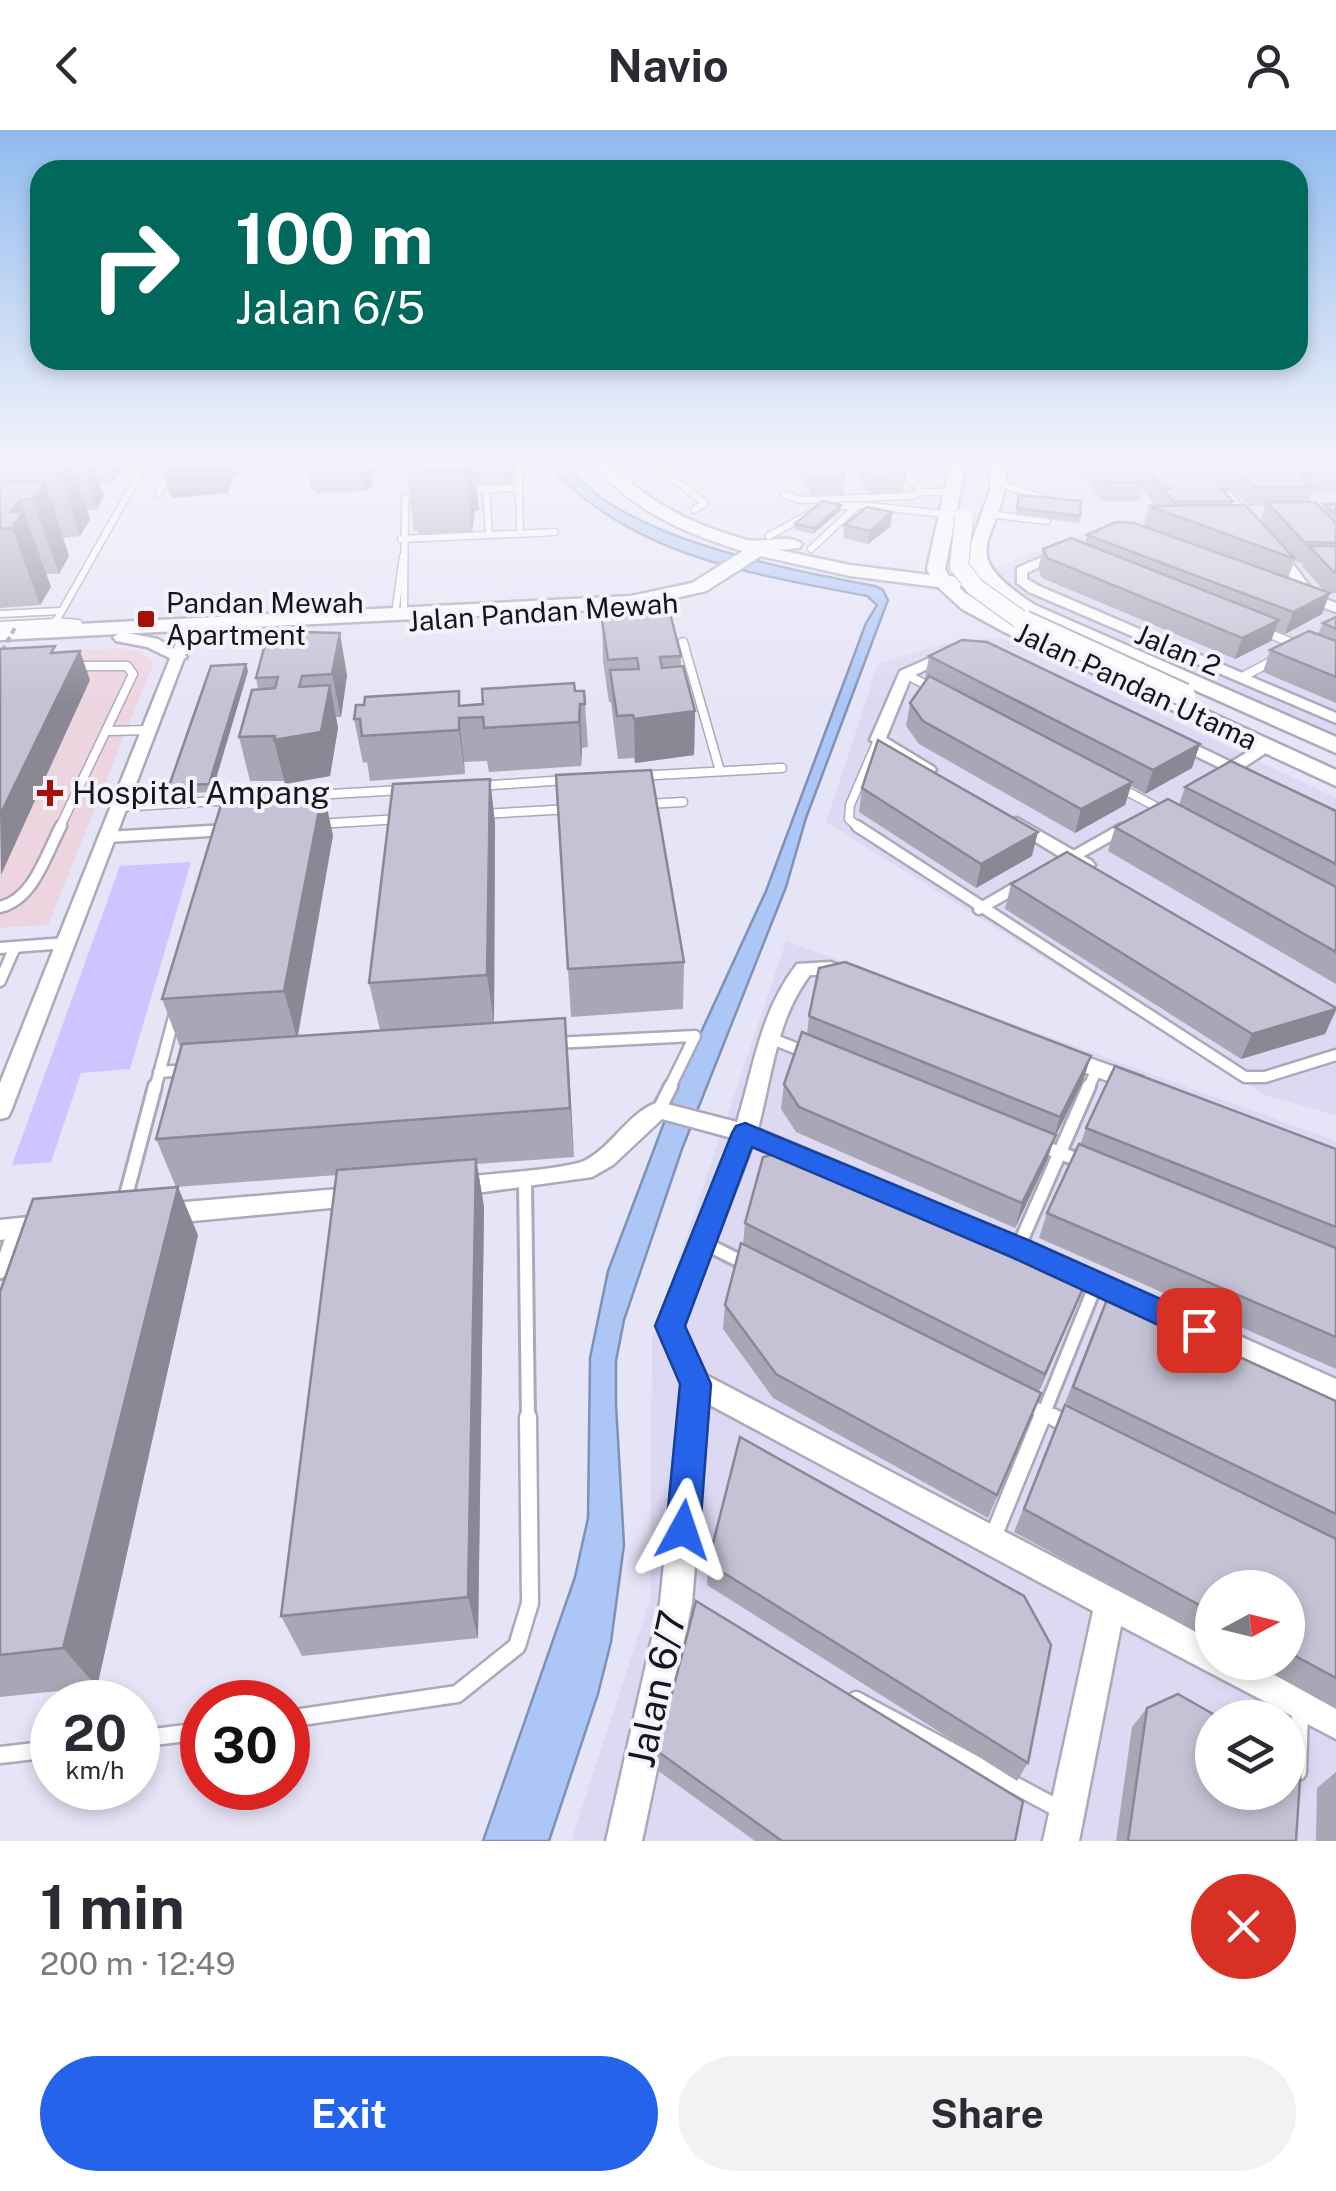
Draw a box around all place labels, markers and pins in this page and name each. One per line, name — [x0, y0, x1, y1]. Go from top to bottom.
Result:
place label: Pandan Mewah Apartment — [166, 586, 364, 651]
marker: Pandan Mewah Apartment — [135, 608, 157, 630]
place label: Hospital Ampang — [72, 774, 330, 811]
marker: Hospital Ampang — [37, 780, 63, 806]
pin — [1157, 1288, 1242, 1373]

